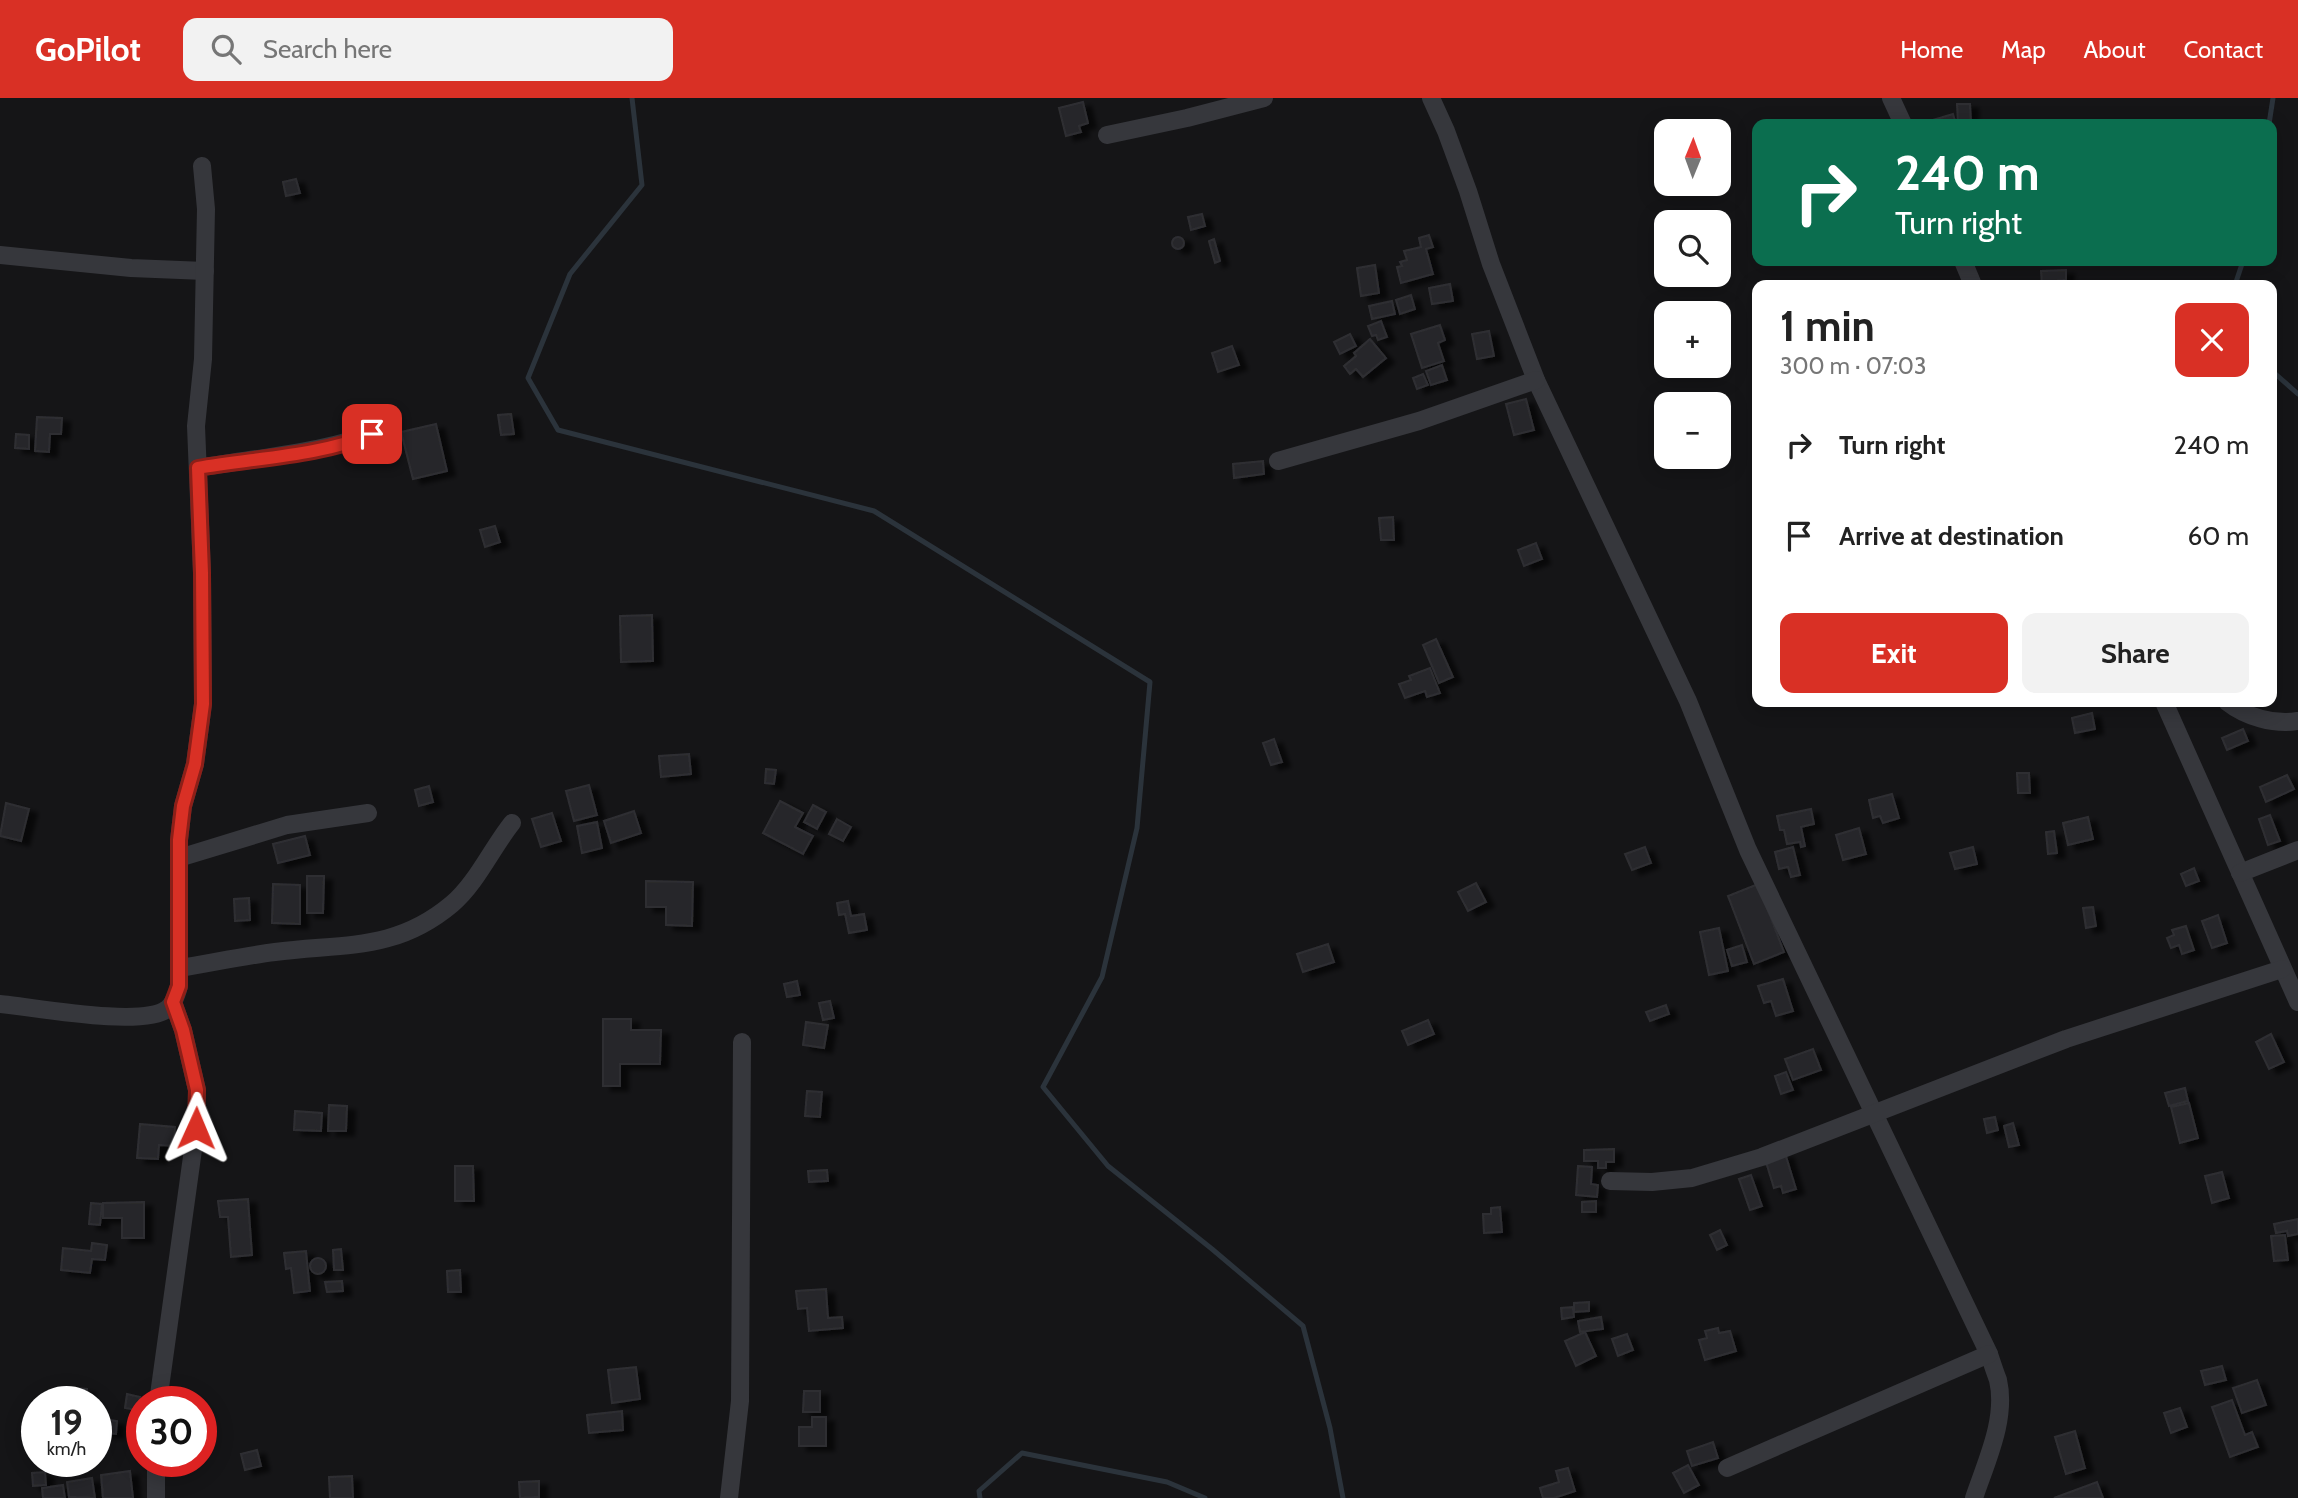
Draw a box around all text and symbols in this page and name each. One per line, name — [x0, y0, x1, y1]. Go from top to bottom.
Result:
search box — [183, 18, 673, 81]
text: GoPilot — [35, 29, 141, 69]
icon: search — [207, 30, 245, 68]
text: Search here — [263, 33, 392, 65]
text: Home — [1900, 35, 1963, 64]
text: Map — [2001, 35, 2046, 64]
text: About — [2084, 35, 2146, 64]
text: Contact — [2184, 35, 2263, 64]
north arrow — [1654, 119, 1731, 196]
map controls — [1654, 119, 1731, 469]
text: 240 m — [1895, 143, 2040, 202]
icon: right — [1780, 147, 1871, 238]
text: Turn right — [1895, 203, 2022, 242]
button: search — [1654, 210, 1731, 287]
text: 1 min — [1780, 300, 1875, 352]
button: + — [1654, 301, 1731, 378]
button: close — [2175, 303, 2249, 377]
text: 300 m · 07:03 — [1780, 352, 1926, 380]
button: − — [1654, 392, 1731, 469]
pin — [342, 404, 402, 464]
icon: arrive — [353, 415, 391, 453]
icon: right — [1780, 426, 1818, 464]
text: Turn right — [1839, 429, 1945, 461]
text: 240 m — [2174, 429, 2249, 461]
icon: arrive — [1780, 517, 1818, 555]
text: Arrive at destination — [1839, 520, 2064, 552]
text: 60 m — [2187, 520, 2249, 552]
button: Exit — [1780, 613, 2008, 693]
button: Share — [2022, 613, 2249, 693]
position arrow — [159, 1091, 233, 1165]
speed limit sign: 30 — [126, 1386, 217, 1477]
text: 19 — [50, 1401, 83, 1444]
text: km/h — [47, 1438, 86, 1460]

